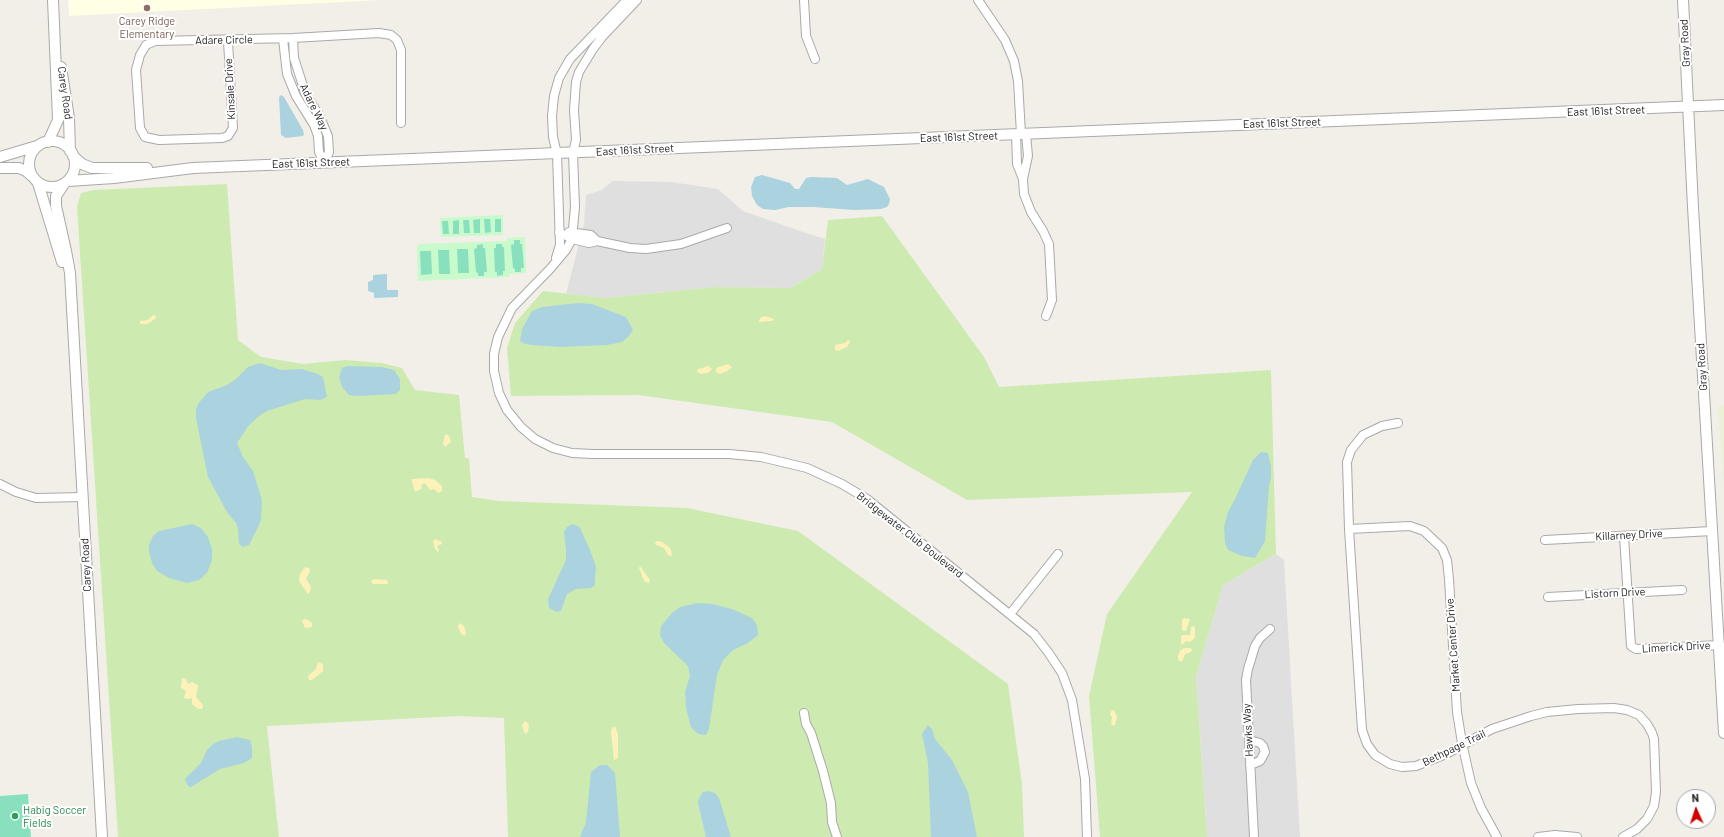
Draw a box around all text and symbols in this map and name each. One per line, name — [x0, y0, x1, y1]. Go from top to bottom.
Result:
marker: Carey Ridge Elementary — [142, 3, 152, 13]
place label: Carey Ridge Elementary — [119, 14, 175, 40]
street label: Gray Road — [1677, 19, 1693, 67]
street label: Adare Circle — [195, 33, 253, 47]
street label: Kinsale Drive — [222, 58, 238, 120]
street label: Carey Road — [55, 66, 75, 120]
street label: Adare Way — [297, 82, 331, 132]
street label: East 161st Street — [1567, 103, 1645, 119]
street label: East 161st Street — [1243, 115, 1321, 131]
street label: East 161st Street — [920, 129, 998, 145]
street label: East 161st Street — [595, 141, 675, 159]
street label: East 161st Street — [272, 155, 350, 171]
street label: Gray Road — [1694, 343, 1710, 391]
street label: Bridgewater Club Boulevard — [854, 489, 966, 581]
street label: Killarney Drive — [1595, 527, 1663, 543]
street label: Carey Road — [78, 538, 94, 592]
street label: Listorn Drive — [1584, 585, 1646, 601]
street label: Market Center Drive — [1443, 598, 1463, 692]
street label: Limerick Drive — [1641, 639, 1711, 655]
street label: Hawks Way — [1240, 703, 1256, 757]
street label: Bethpage Trail — [1420, 727, 1488, 769]
north arrow — [1676, 789, 1716, 829]
text: N — [1691, 791, 1699, 804]
place label: Habig Soccer Fields — [23, 803, 86, 829]
marker: Habig Soccer Fields — [10, 811, 20, 821]

